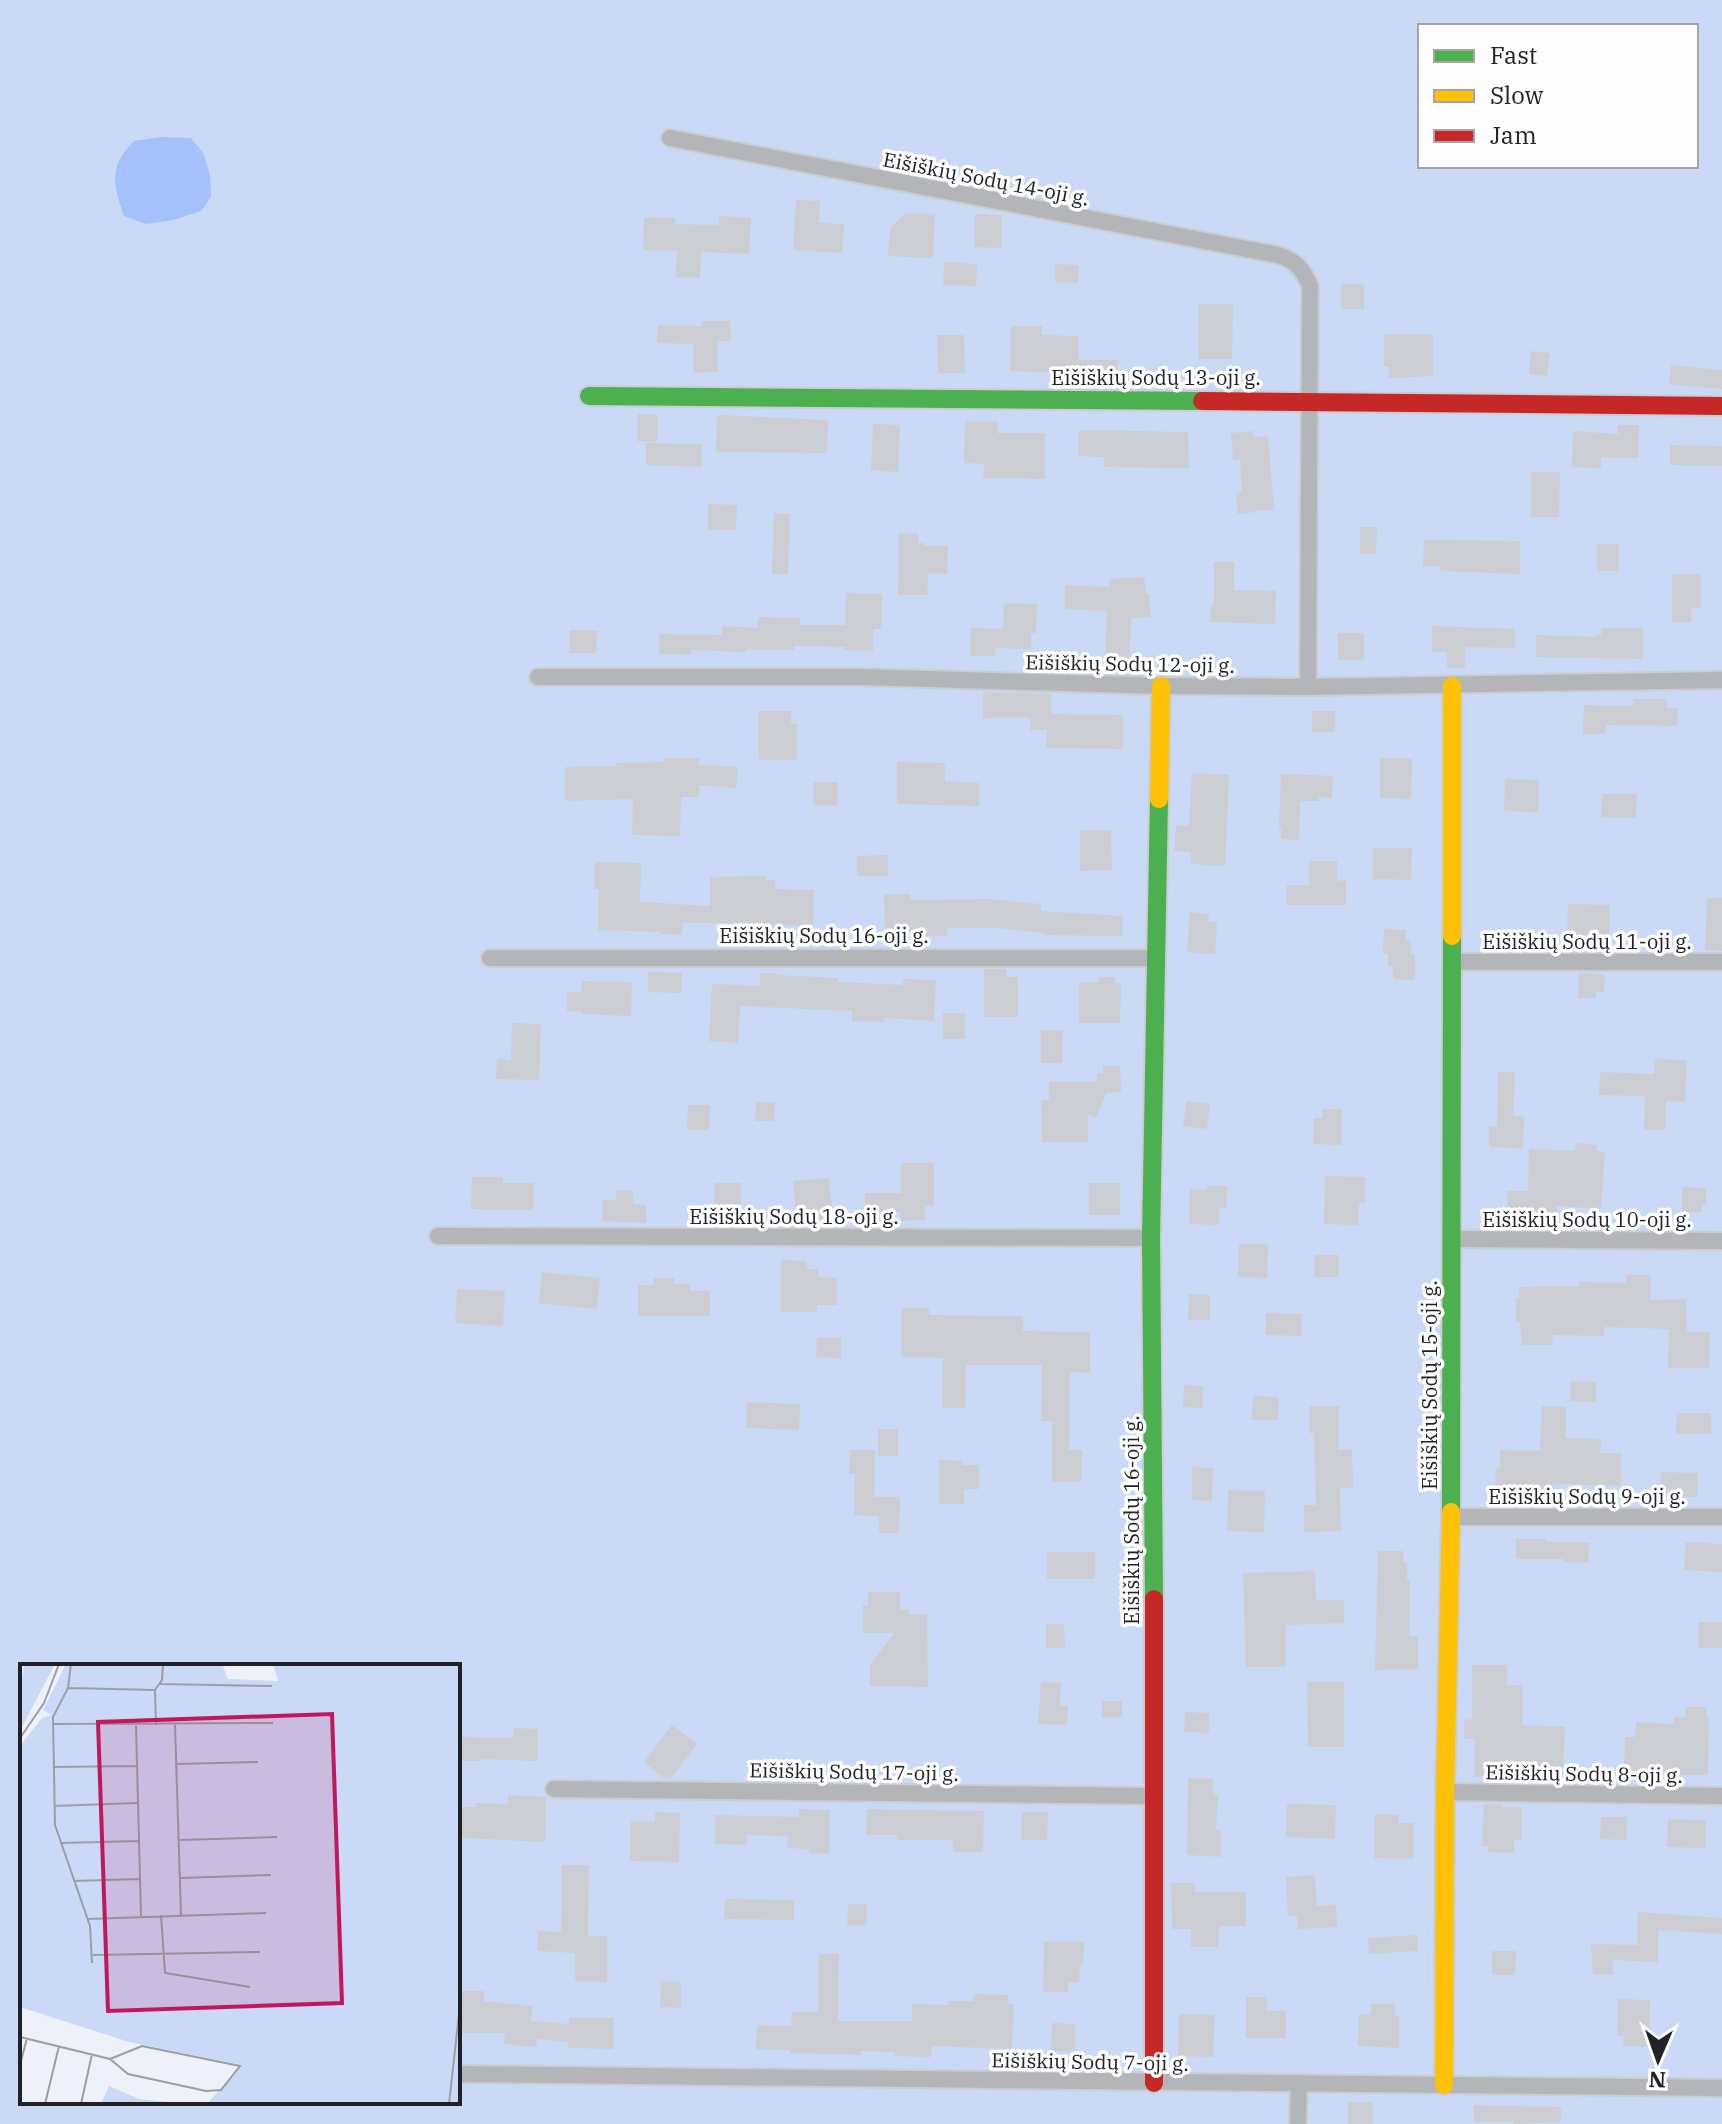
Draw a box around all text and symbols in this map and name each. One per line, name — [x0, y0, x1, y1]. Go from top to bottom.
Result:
legend — [1418, 24, 1698, 168]
text: Fast — [1490, 39, 1537, 71]
text: Slow — [1490, 79, 1544, 111]
text: Jam — [1490, 119, 1537, 151]
street label: Eišiškių Sodų 14-oji g. — [881, 145, 1091, 212]
street label: Eišiškių Sodų 13-oji g. — [1051, 364, 1261, 391]
street label: Eišiškių Sodų 12-oji g. — [1025, 648, 1235, 679]
street label: Eišiškių Sodų 16-oji g. — [719, 922, 929, 949]
street label: Eišiškių Sodų 11-oji g. — [1482, 928, 1692, 955]
street label: Eišiškių Sodų 18-oji g. — [689, 1203, 899, 1230]
street label: Eišiškių Sodų 10-oji g. — [1482, 1206, 1692, 1233]
street label: Eišiškių Sodų 15-oji g. — [1416, 1280, 1443, 1490]
street label: Eišiškių Sodų 16-oji g. — [1118, 1415, 1145, 1625]
street label: Eišiškių Sodų 9-oji g. — [1488, 1483, 1686, 1510]
inset map — [20, 1664, 460, 2104]
street label: Eišiškių Sodų 17-oji g. — [749, 1756, 959, 1787]
street label: Eišiškių Sodų 8-oji g. — [1485, 1758, 1683, 1789]
north arrow — [1618, 2020, 1698, 2100]
street label: Eišiškių Sodų 7-oji g. — [991, 2046, 1189, 2077]
text: N — [1648, 2066, 1666, 2095]

